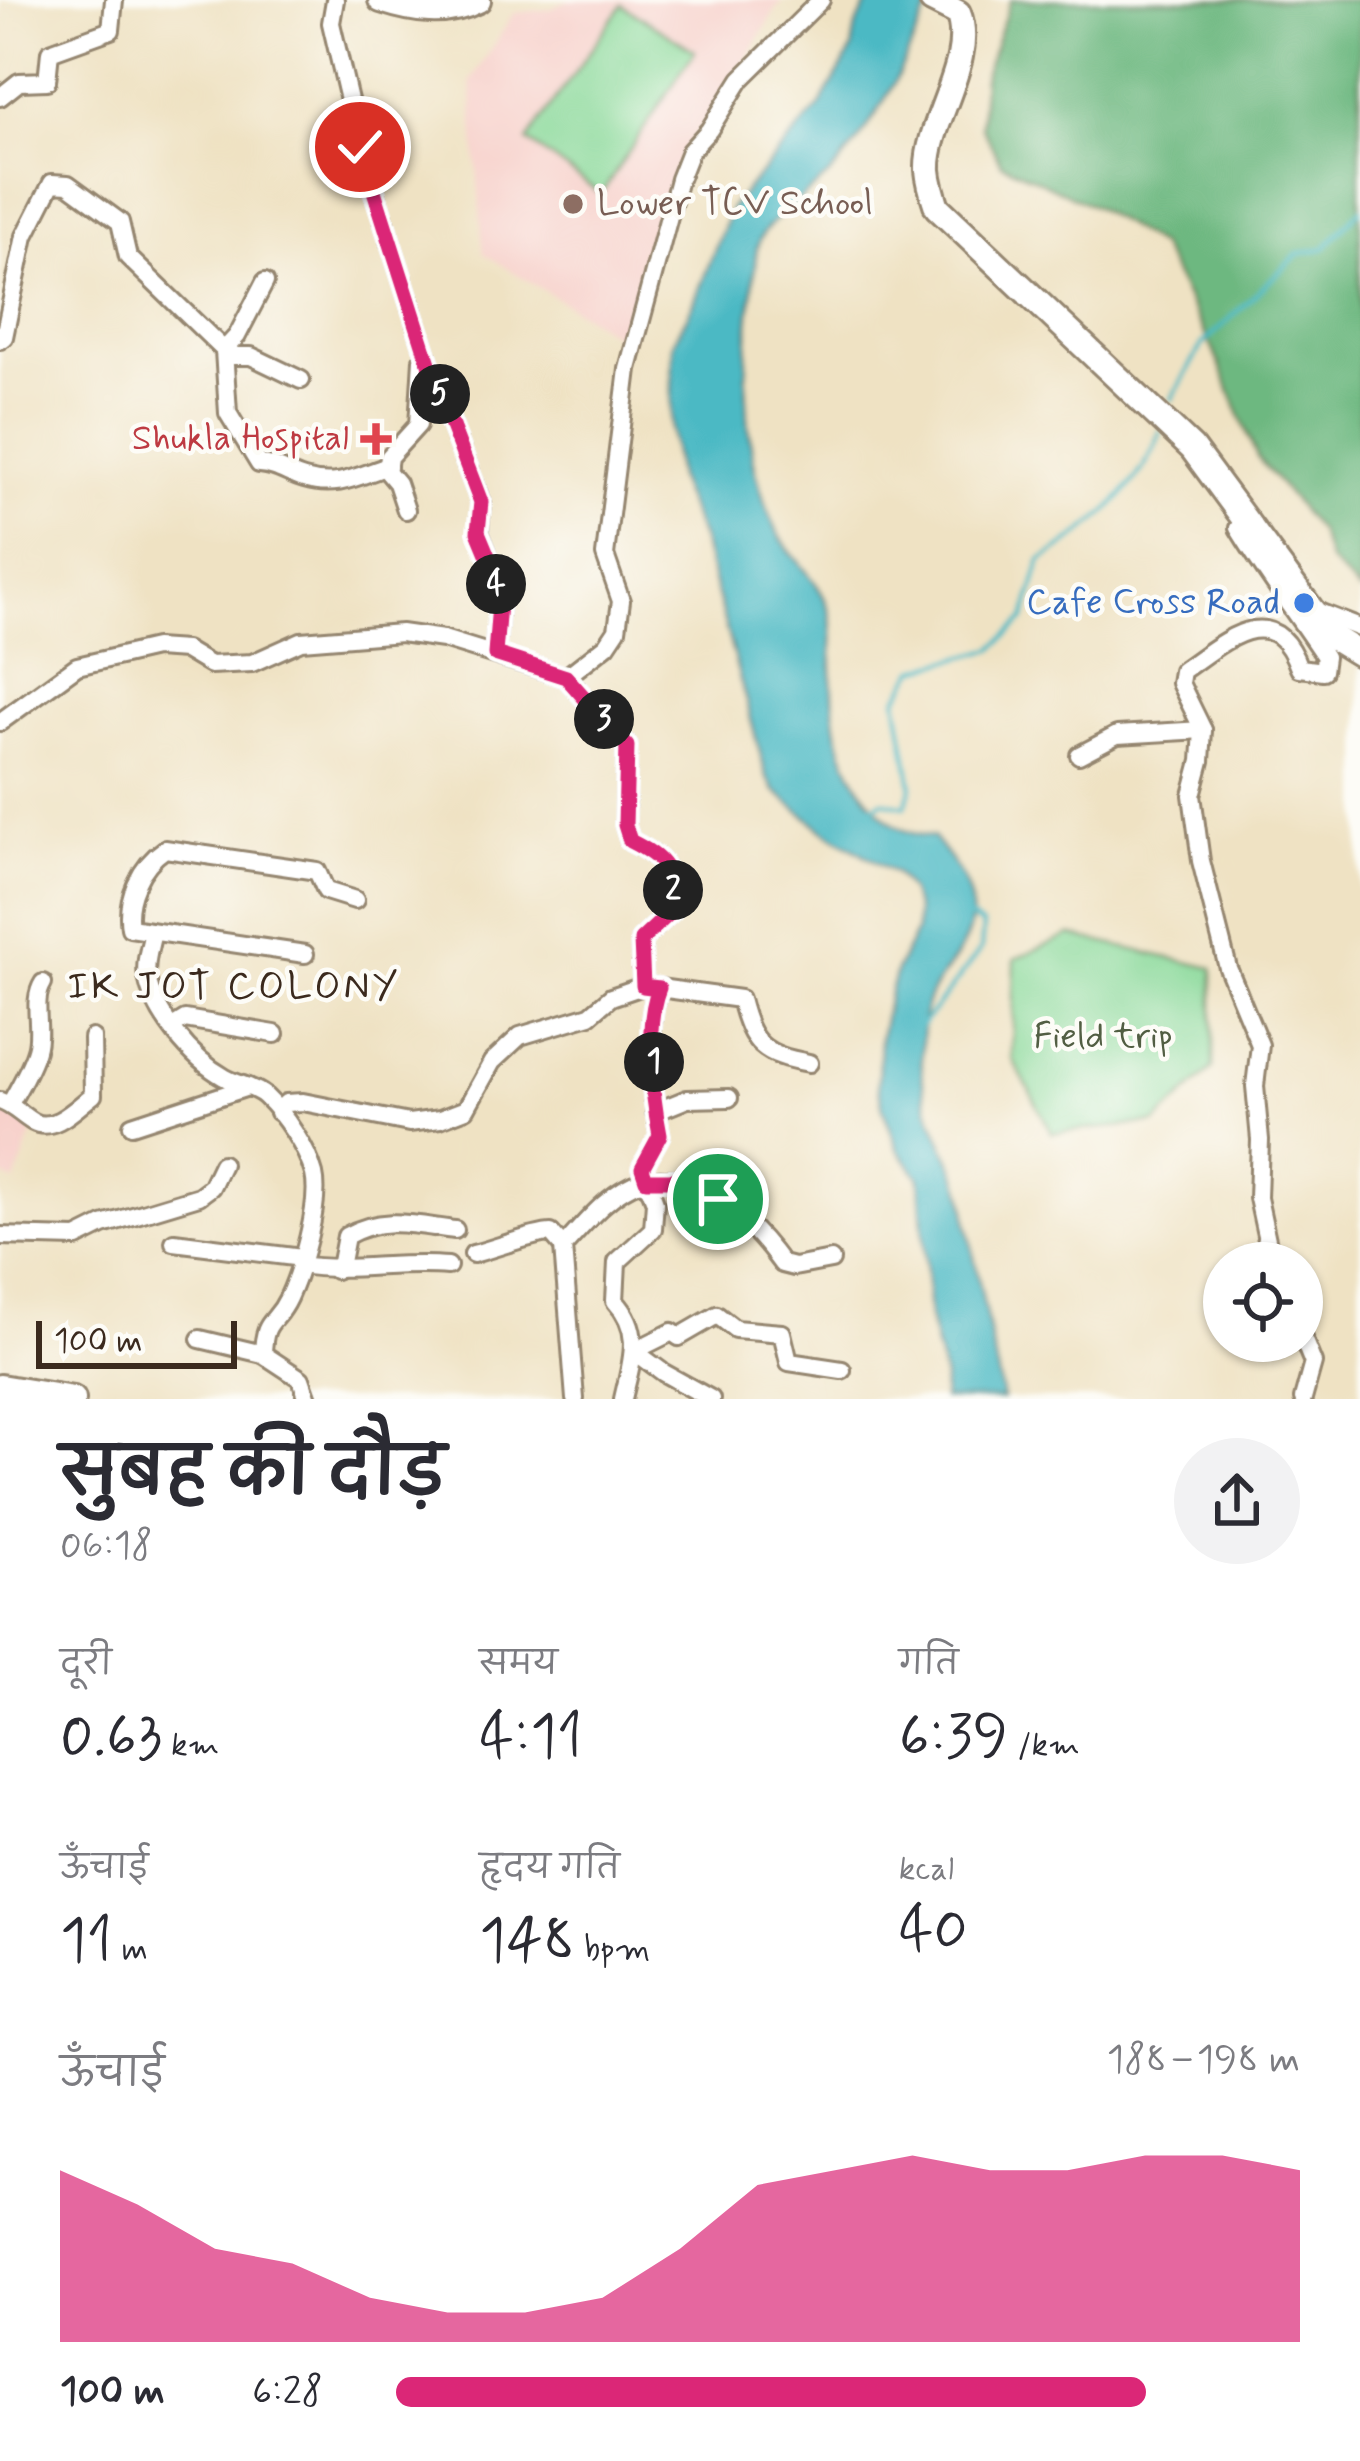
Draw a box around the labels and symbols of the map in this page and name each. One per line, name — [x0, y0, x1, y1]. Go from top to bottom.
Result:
pin — [309, 96, 411, 198]
place label: Lower TCV School — [597, 181, 873, 228]
marker: Lower TCV School — [560, 191, 586, 217]
pin: 5 — [410, 364, 470, 424]
place label: Shukla Hospital — [132, 416, 349, 463]
marker: Shukla Hospital — [360, 423, 392, 455]
pin: 4 — [466, 554, 526, 614]
place label: Cafe Cross Road — [1026, 580, 1280, 627]
marker: Cafe Cross Road — [1291, 590, 1317, 616]
pin: 3 — [574, 689, 634, 749]
pin: 2 — [643, 860, 703, 920]
district label: IK JOT COLONY — [67, 962, 401, 1013]
park label: Field trip — [1034, 1014, 1172, 1061]
pin: 1 — [624, 1032, 684, 1092]
pin — [667, 1148, 769, 1250]
scale bar — [36, 1315, 237, 1368]

